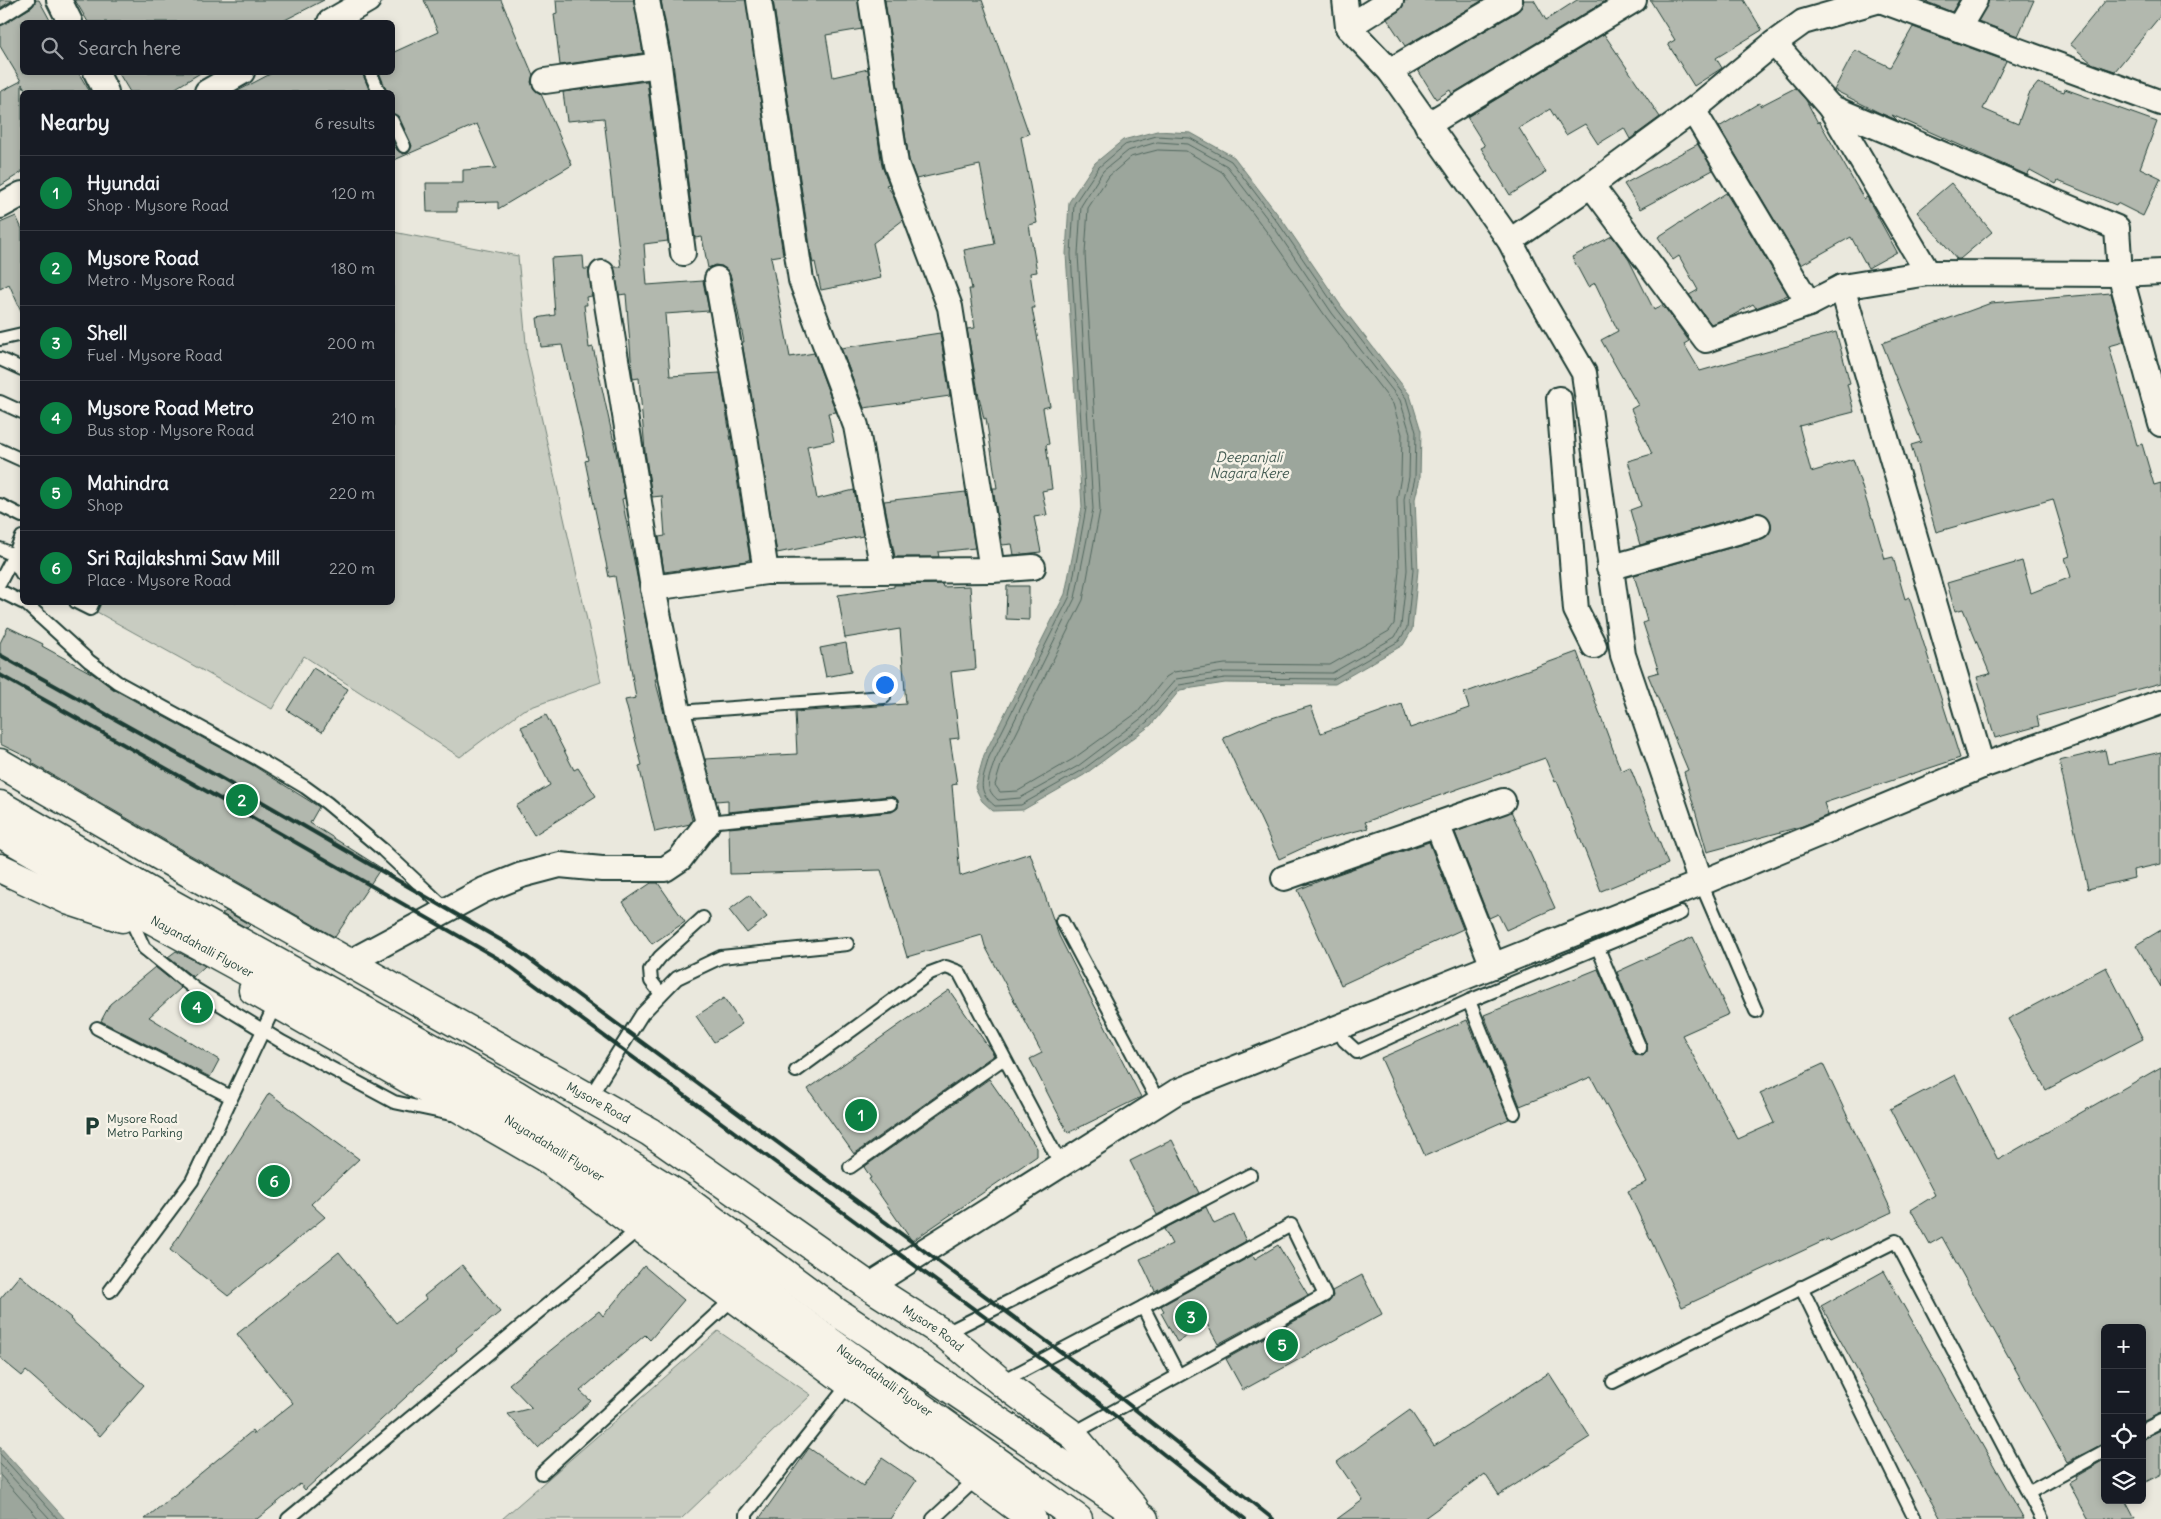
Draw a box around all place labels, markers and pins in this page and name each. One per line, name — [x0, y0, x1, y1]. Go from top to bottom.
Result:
pin: 2 — [226, 781, 258, 819]
pin: 4 — [181, 988, 213, 1026]
pin: 1 — [845, 1096, 877, 1134]
place label: Mysore Road Metro Parking — [107, 1111, 183, 1140]
parking icon: Mysore Road Metro Parking — [81, 1115, 103, 1137]
pin: 6 — [258, 1162, 290, 1200]
pin: 3 — [1175, 1298, 1207, 1336]
pin: 5 — [1266, 1326, 1298, 1364]

